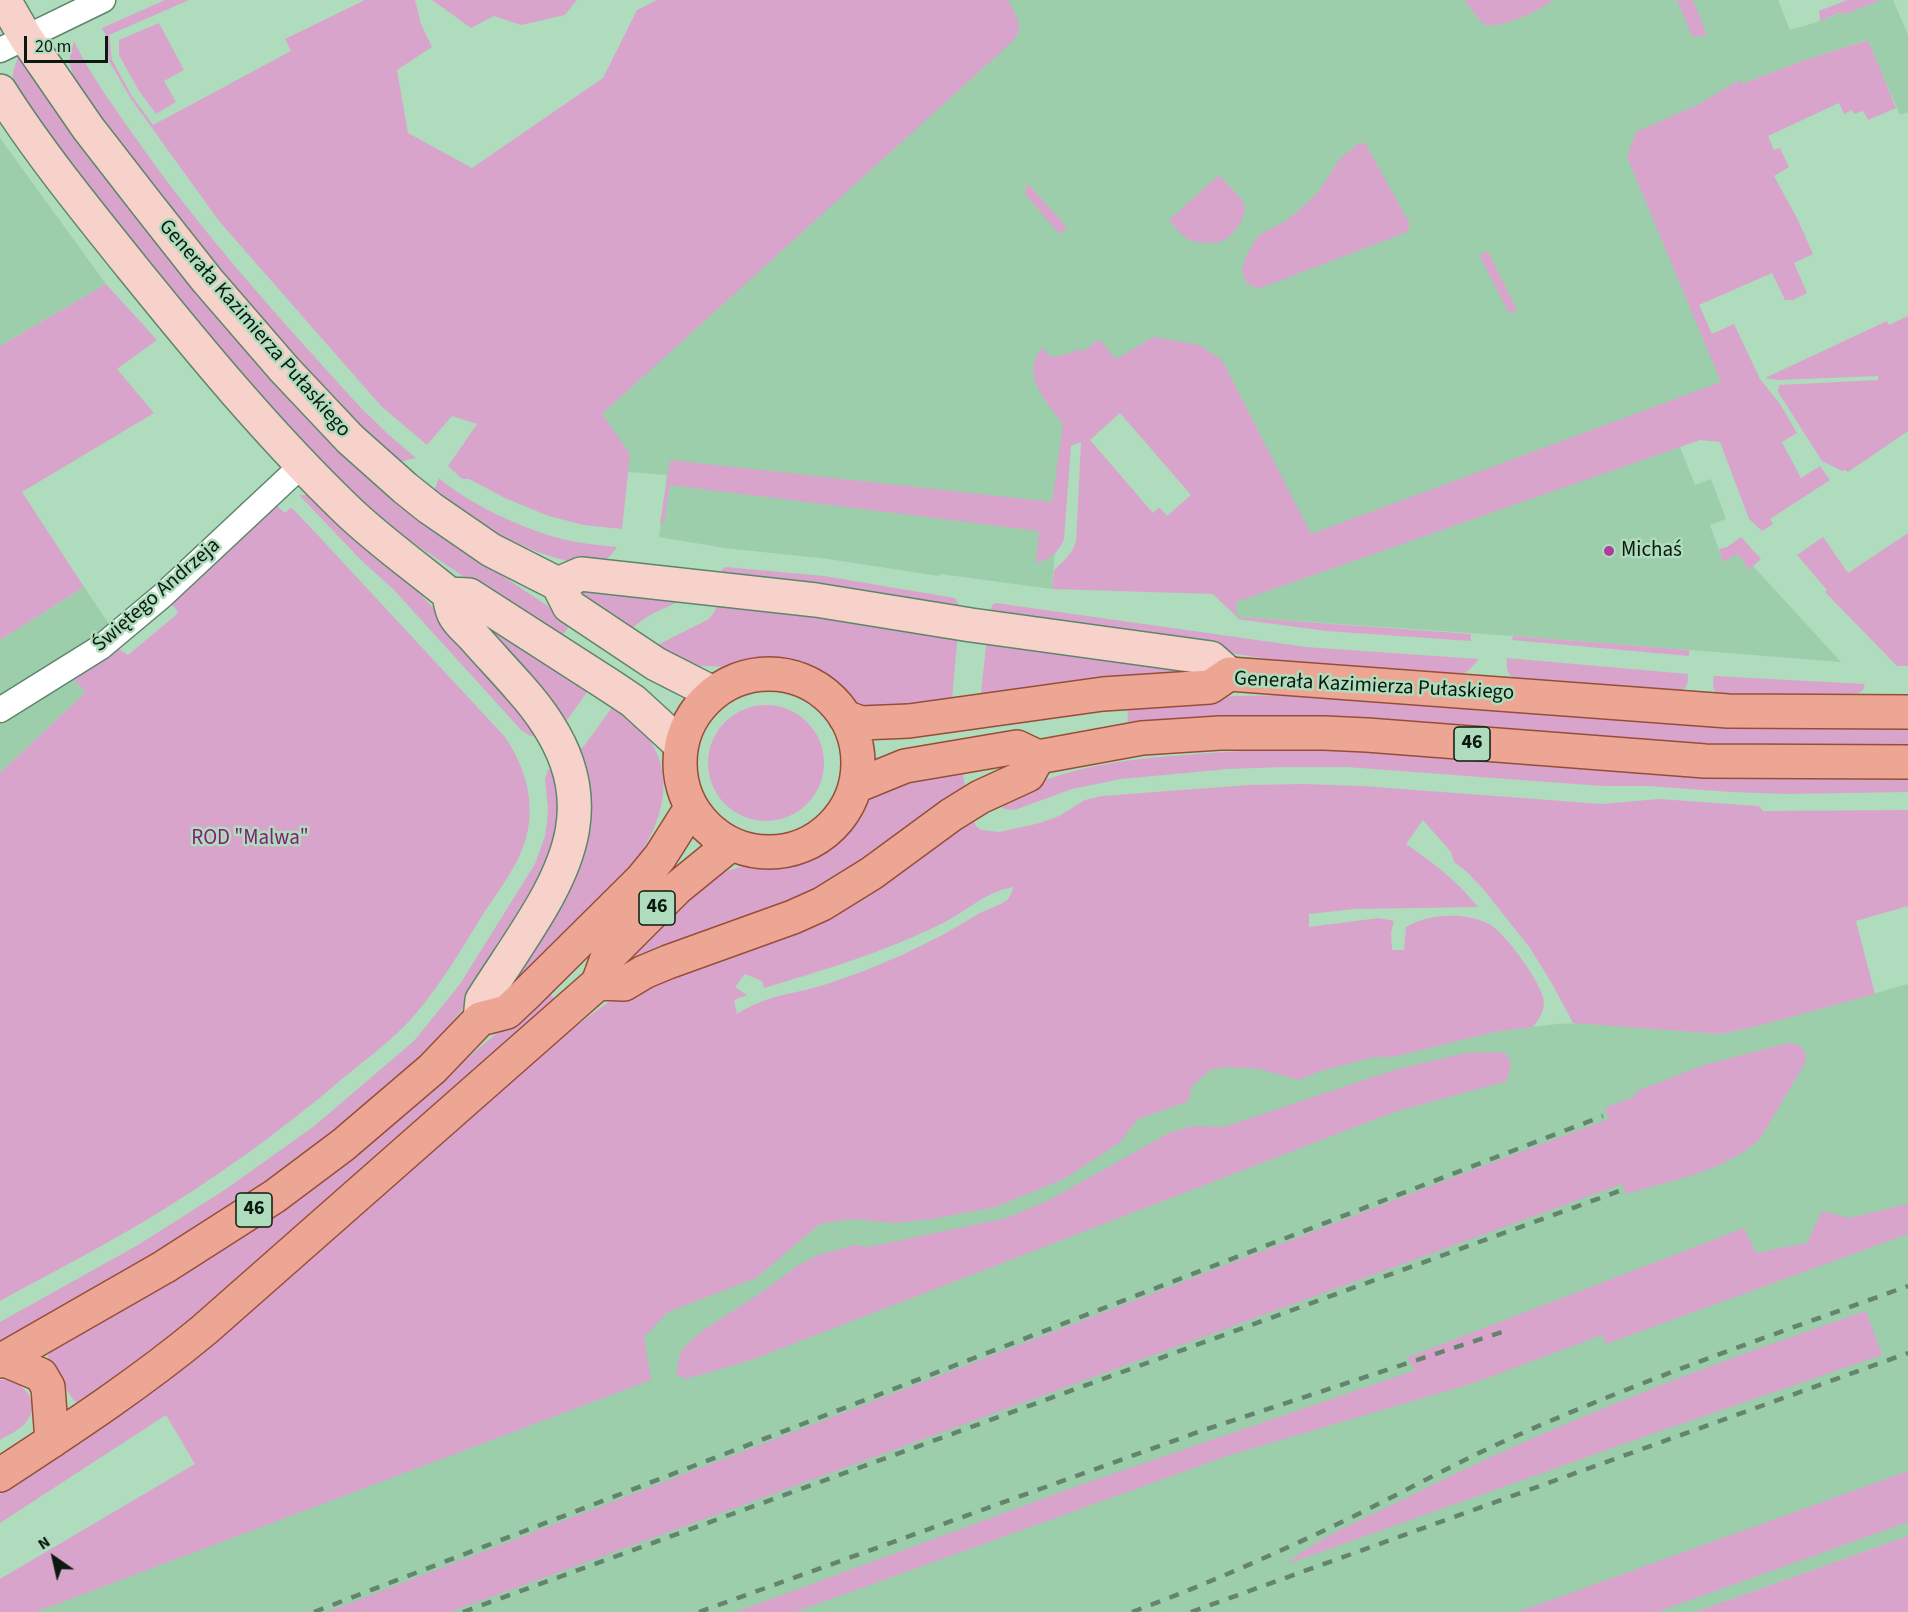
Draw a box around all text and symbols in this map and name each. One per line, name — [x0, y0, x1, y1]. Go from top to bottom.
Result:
scale bar — [27, 24, 111, 62]
text: 20 m — [35, 34, 71, 59]
street label: Generała Kazimierza Pułaskiego — [153, 215, 355, 443]
street label: Świętego Andrzeja — [88, 534, 226, 658]
place label: Michaś — [1621, 538, 1682, 564]
marker: Michaś — [1602, 544, 1616, 558]
street label: Generała Kazimierza Pułaskiego — [1233, 667, 1515, 707]
road number: 46 — [1454, 727, 1490, 761]
park label: ROD "Malwa" — [191, 826, 309, 852]
road number: 46 — [639, 891, 675, 925]
road number: 46 — [236, 1193, 272, 1227]
north arrow — [24, 1528, 84, 1588]
text: N — [33, 1531, 54, 1555]

